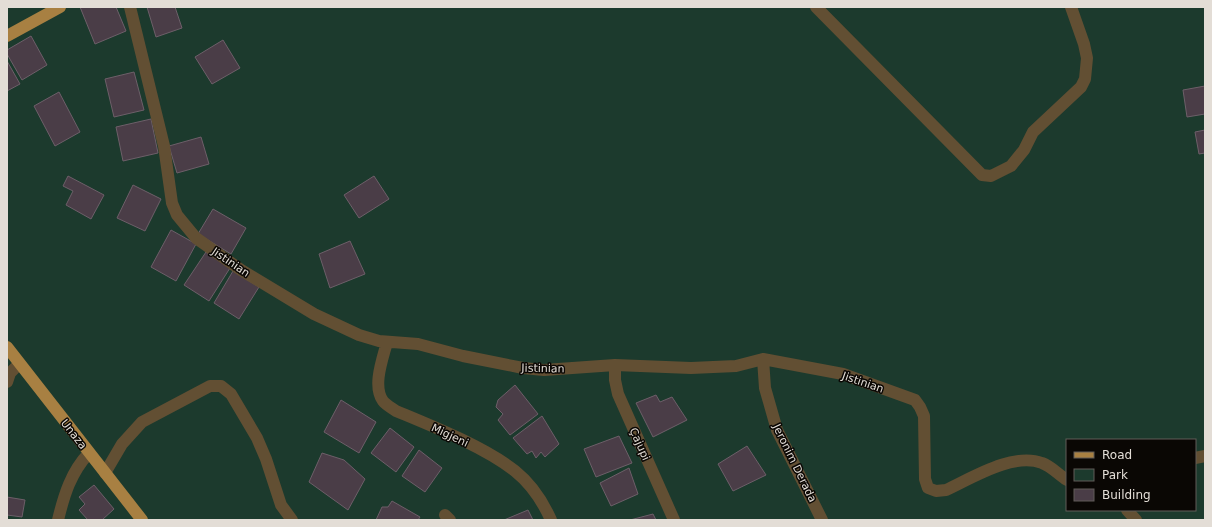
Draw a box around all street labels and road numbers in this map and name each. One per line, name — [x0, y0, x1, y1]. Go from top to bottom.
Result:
street label: Jistinian — [208, 244, 252, 280]
street label: Jistinian — [520, 362, 565, 375]
street label: Jistinian — [839, 369, 885, 396]
street label: Unaza — [58, 417, 89, 452]
street label: Migjeni — [429, 421, 470, 450]
street label: Jeronim Derada — [770, 421, 819, 504]
street label: Çajupi — [627, 426, 652, 463]

